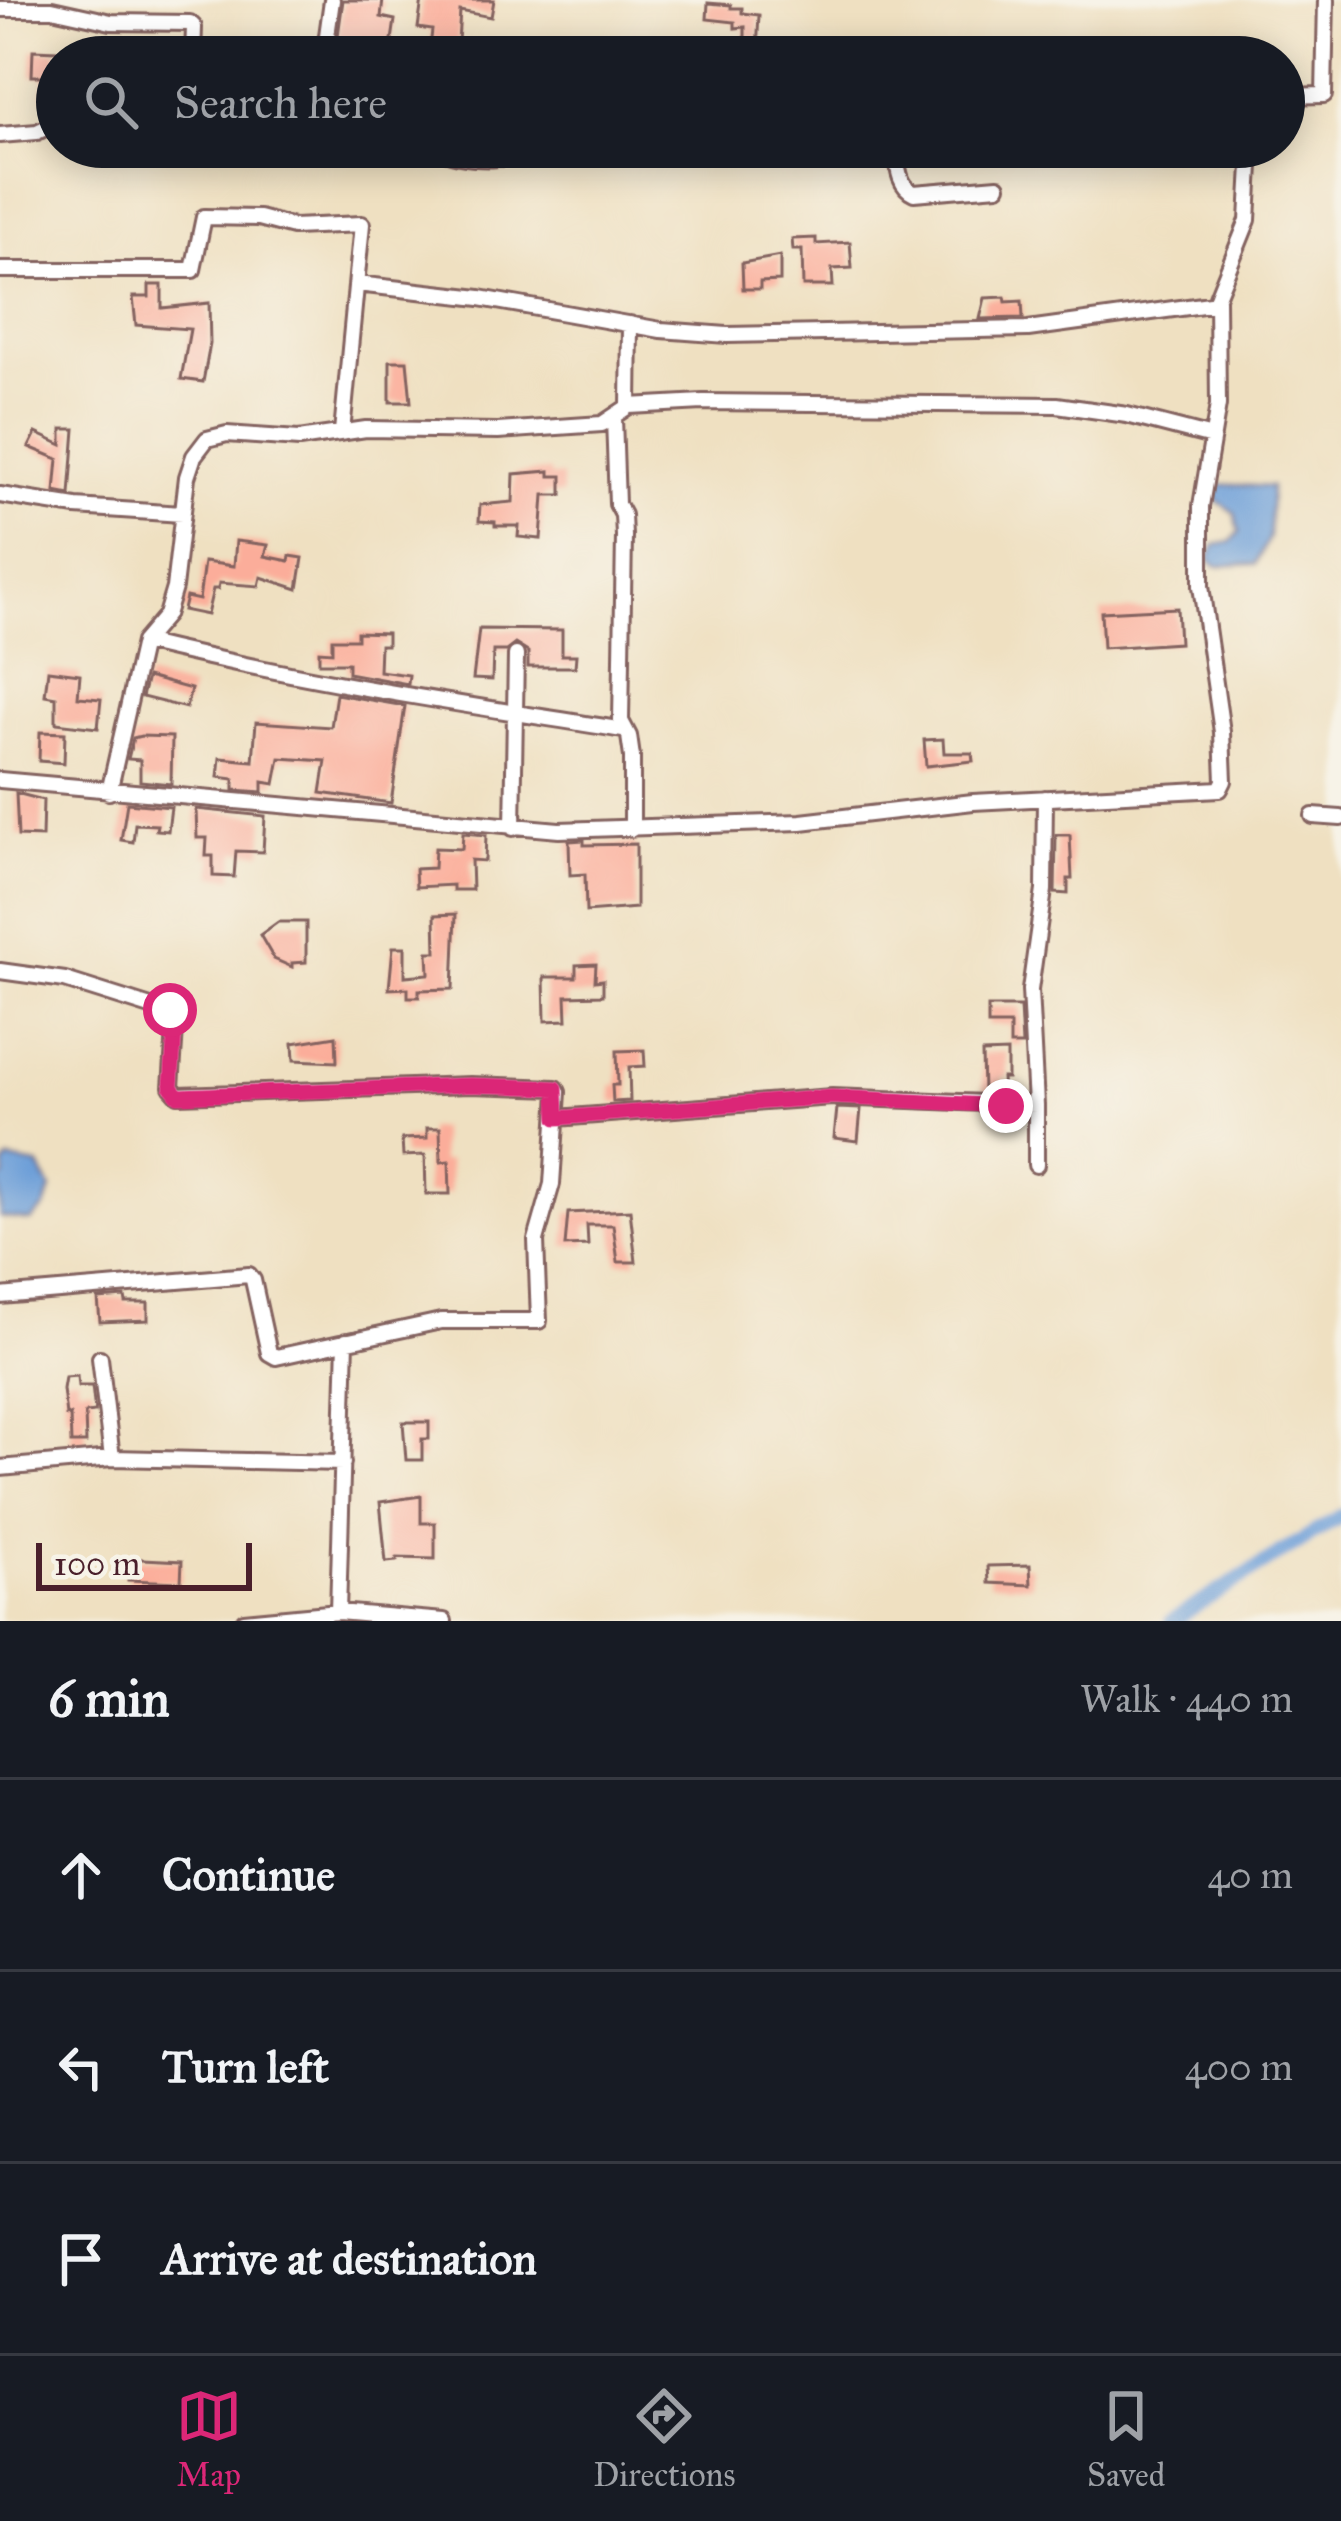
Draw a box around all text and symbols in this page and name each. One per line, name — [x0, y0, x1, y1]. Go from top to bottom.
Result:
search box — [36, 36, 1305, 168]
icon: search — [78, 69, 144, 135]
text: Search here — [174, 75, 387, 130]
route start — [143, 983, 197, 1037]
route end — [979, 1079, 1033, 1133]
scale bar — [36, 1537, 252, 1590]
text: 100 m — [54, 1544, 140, 1584]
text: 6 min — [48, 1668, 170, 1730]
text: Walk · 440 m — [1080, 1675, 1293, 1723]
icon: ahead — [48, 1842, 114, 1908]
text: Continue — [162, 1847, 335, 1902]
text: 40 m — [1207, 1851, 1293, 1899]
icon: left — [48, 2034, 114, 2100]
text: Turn left — [162, 2039, 329, 2094]
text: 400 m — [1185, 2043, 1293, 2091]
icon: arrive — [48, 2226, 114, 2292]
text: Arrive at destination — [162, 2231, 537, 2286]
tab: Map — [176, 2383, 242, 2495]
tab: Directions — [593, 2383, 735, 2495]
tab: Saved — [1087, 2383, 1165, 2495]

